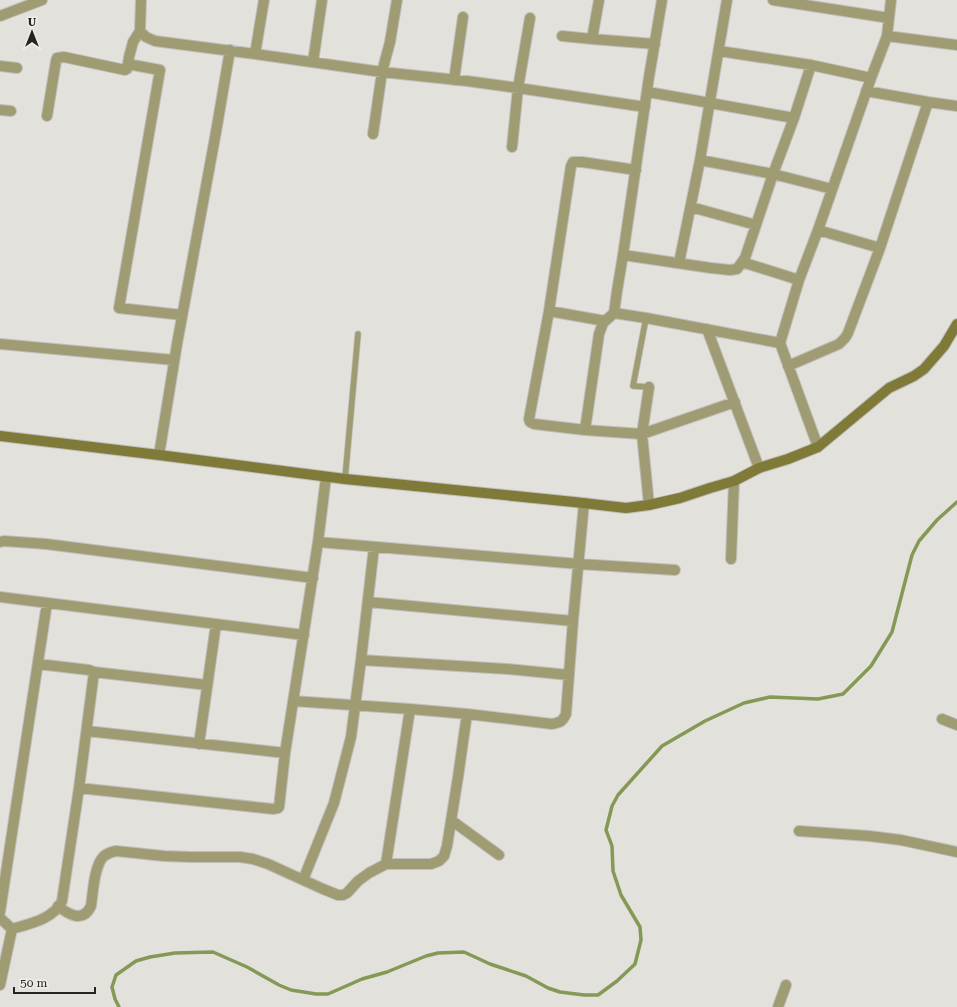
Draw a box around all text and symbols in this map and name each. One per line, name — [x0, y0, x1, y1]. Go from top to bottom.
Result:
north arrow — [12, 12, 52, 52]
text: U — [28, 16, 37, 29]
scale bar — [14, 969, 95, 995]
text: 50 m — [20, 976, 47, 990]

